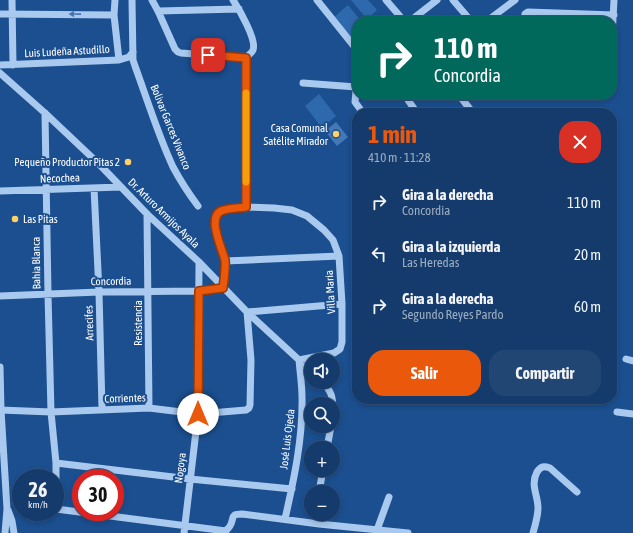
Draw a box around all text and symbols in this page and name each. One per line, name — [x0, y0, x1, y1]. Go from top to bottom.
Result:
one-way arrow — [69, 11, 81, 18]
icon: right — [368, 32, 420, 84]
text: 110 m — [434, 32, 497, 64]
pin — [191, 38, 225, 72]
street label: Luis Ludeña Astudillo — [24, 43, 110, 59]
icon: arrive — [197, 44, 219, 66]
text: Concordia — [434, 65, 501, 86]
street label: Bolivar Garces Vivanco — [148, 83, 194, 171]
text: 1 min — [368, 121, 417, 148]
button: close — [559, 121, 601, 163]
place label: Casa Comunal Satélite Mirador — [264, 122, 329, 147]
marker: Casa Comunal Satélite Mirador — [331, 129, 341, 139]
text: 410 m · 11:28 — [368, 150, 431, 165]
place label: Pequeño Productor Pitas 2 — [14, 156, 120, 168]
marker: Pequeño Productor Pitas 2 — [123, 157, 133, 167]
street label: Necochea — [40, 171, 80, 185]
street label: Dr. Arturo Armijos Ayala — [126, 176, 202, 250]
text: Gira a la derecha — [402, 186, 493, 203]
icon: right — [368, 191, 390, 213]
text: 110 m — [567, 194, 601, 211]
text: Concordia — [402, 203, 450, 218]
place label: Las Pitas — [23, 213, 58, 225]
marker: Las Pitas — [10, 214, 20, 224]
street label: Bahia Blanca — [30, 237, 42, 289]
text: Gira a la izquierda — [402, 238, 500, 255]
icon: left — [368, 243, 390, 265]
text: 20 m — [574, 246, 601, 263]
text: Las Heredas — [402, 255, 459, 270]
street label: Villa Maria — [323, 270, 337, 314]
street label: Concordia — [90, 275, 132, 287]
text: Gira a la derecha — [402, 290, 493, 307]
icon: right — [368, 295, 390, 317]
text: 60 m — [574, 298, 601, 315]
street label: Resistencia — [132, 300, 144, 346]
street label: Arrecifes — [82, 305, 96, 341]
text: Segundo Reyes Pardo — [402, 307, 504, 322]
button: Salir — [368, 350, 481, 396]
button: Compartir — [489, 350, 601, 396]
map controls — [304, 353, 340, 521]
button: sound — [304, 353, 340, 389]
street label: Corrientes — [104, 391, 146, 405]
position arrow — [177, 393, 219, 435]
button: search — [304, 397, 340, 433]
street label: José Luis Ojeda — [277, 408, 297, 470]
button: + — [304, 441, 340, 477]
street label: Nogoya — [172, 452, 188, 484]
speed limit sign: 30 — [72, 469, 124, 521]
text: 26 — [29, 478, 47, 501]
button: − — [304, 485, 340, 521]
text: km/h — [28, 499, 48, 510]

